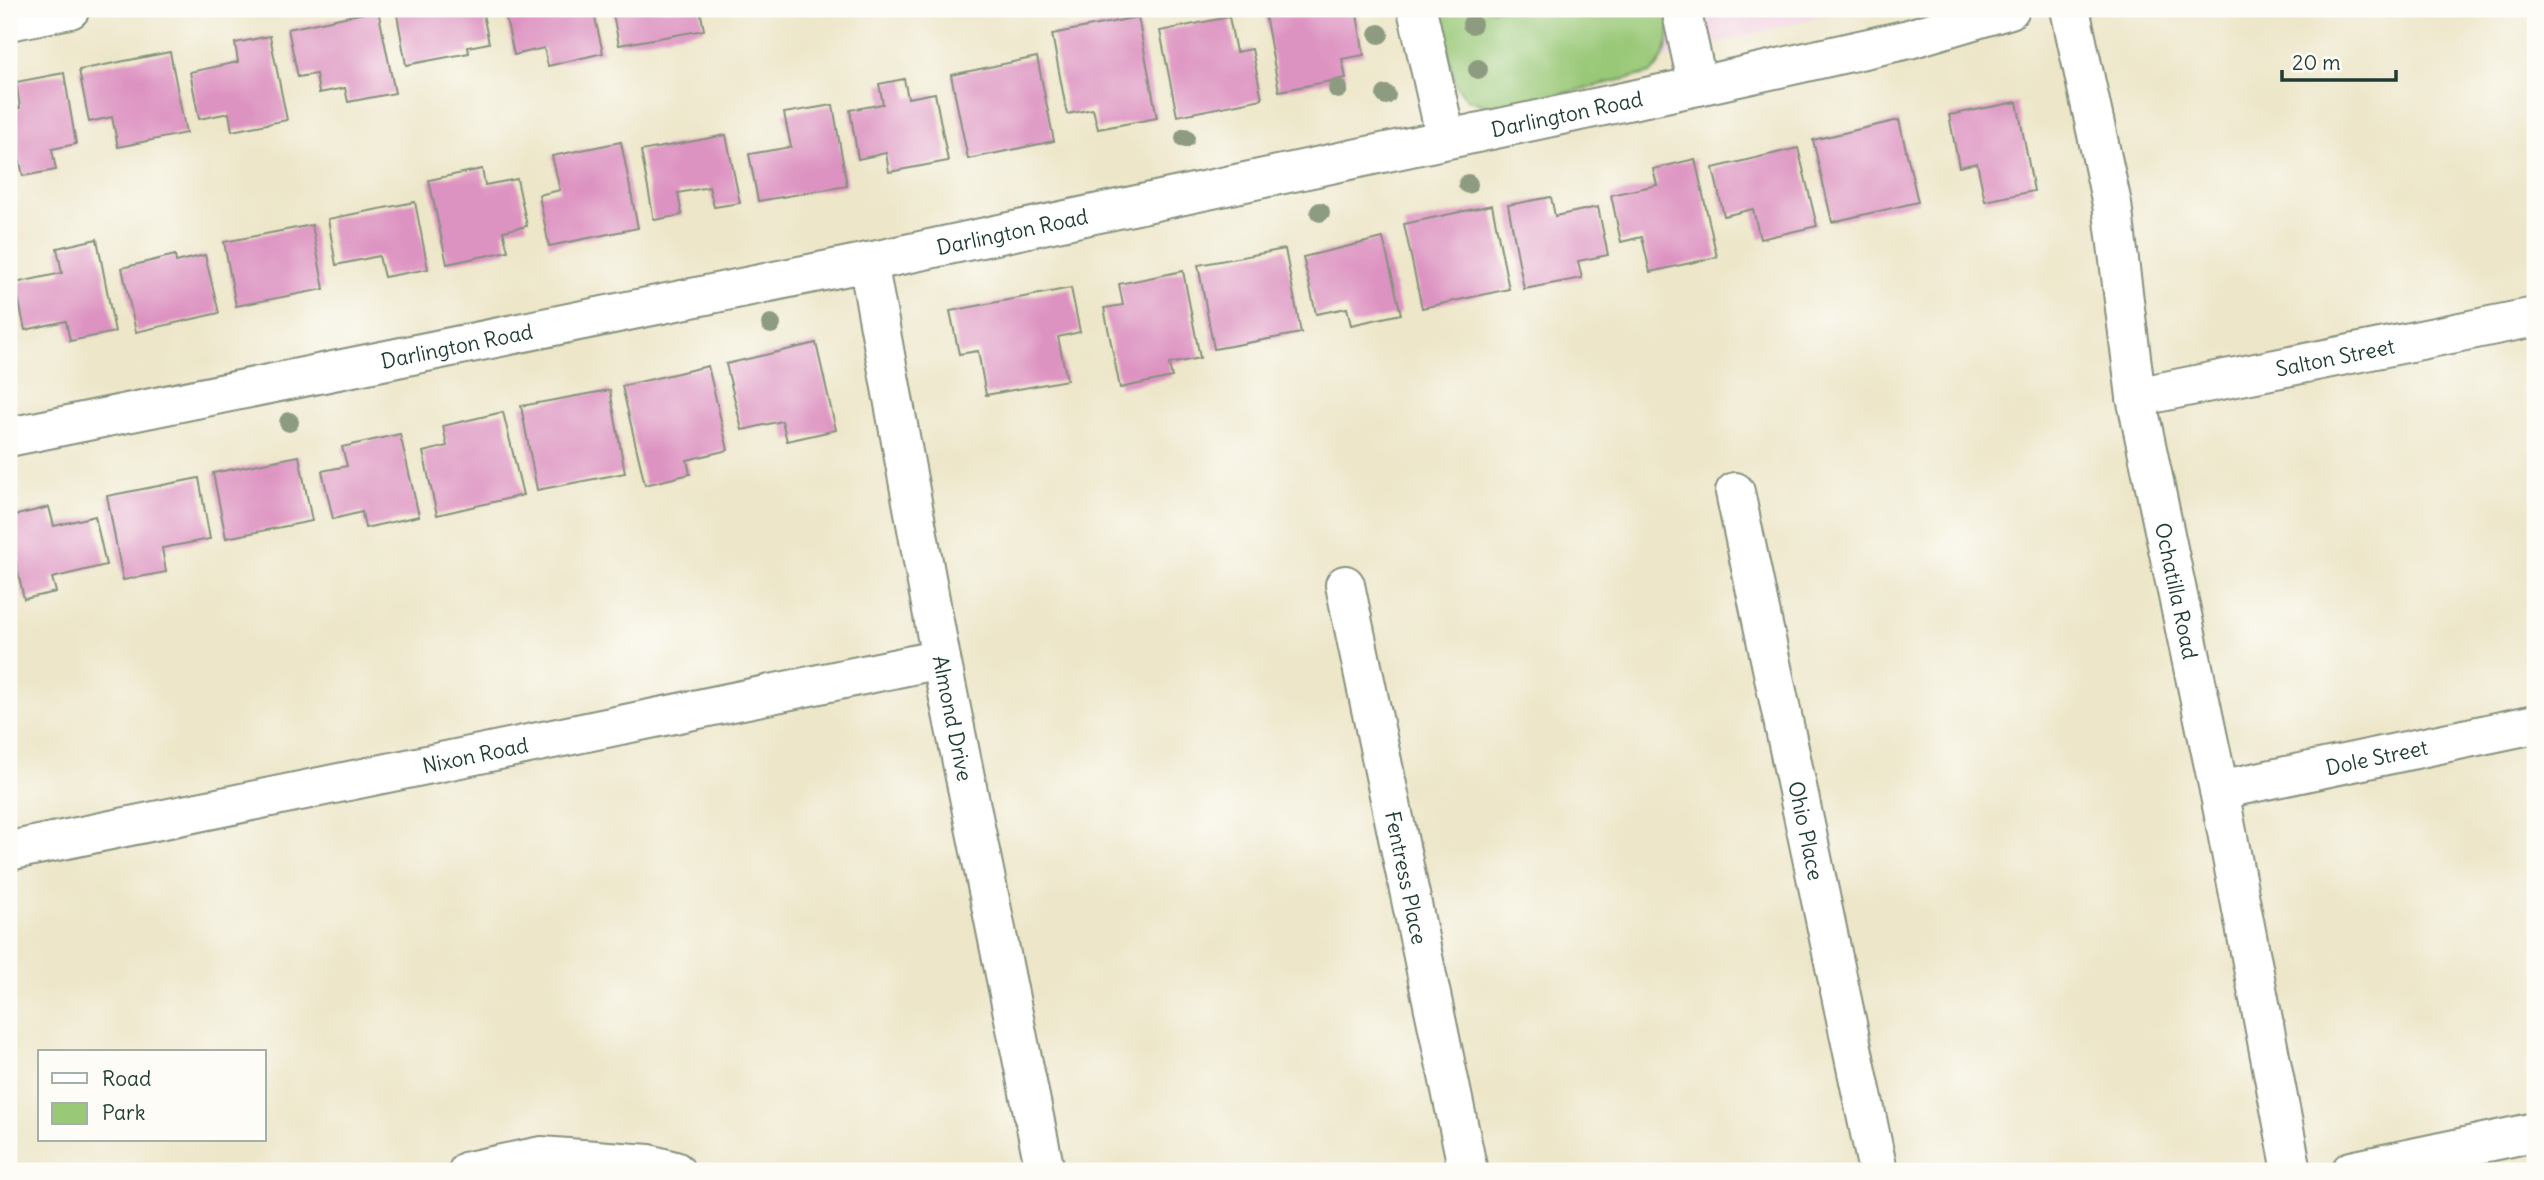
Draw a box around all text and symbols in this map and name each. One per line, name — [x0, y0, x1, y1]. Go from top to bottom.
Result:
scale bar — [2282, 38, 2395, 82]
text: 20 m — [2292, 49, 2341, 76]
street label: Darlington Road — [1489, 85, 1645, 143]
street label: Darlington Road — [934, 202, 1090, 261]
street label: Darlington Road — [379, 317, 535, 374]
street label: Salton Street — [2273, 332, 2397, 382]
street label: Ochatilla Road — [2149, 520, 2204, 661]
street label: Almond Drive — [927, 653, 979, 783]
street label: Nixon Road — [420, 731, 531, 779]
street label: Dole Street — [2323, 733, 2430, 781]
street label: Ohio Place — [1783, 778, 1830, 883]
street label: Fentress Place — [1379, 809, 1434, 947]
legend — [38, 1050, 266, 1142]
text: Road — [102, 1065, 151, 1092]
text: Park — [102, 1099, 145, 1126]

